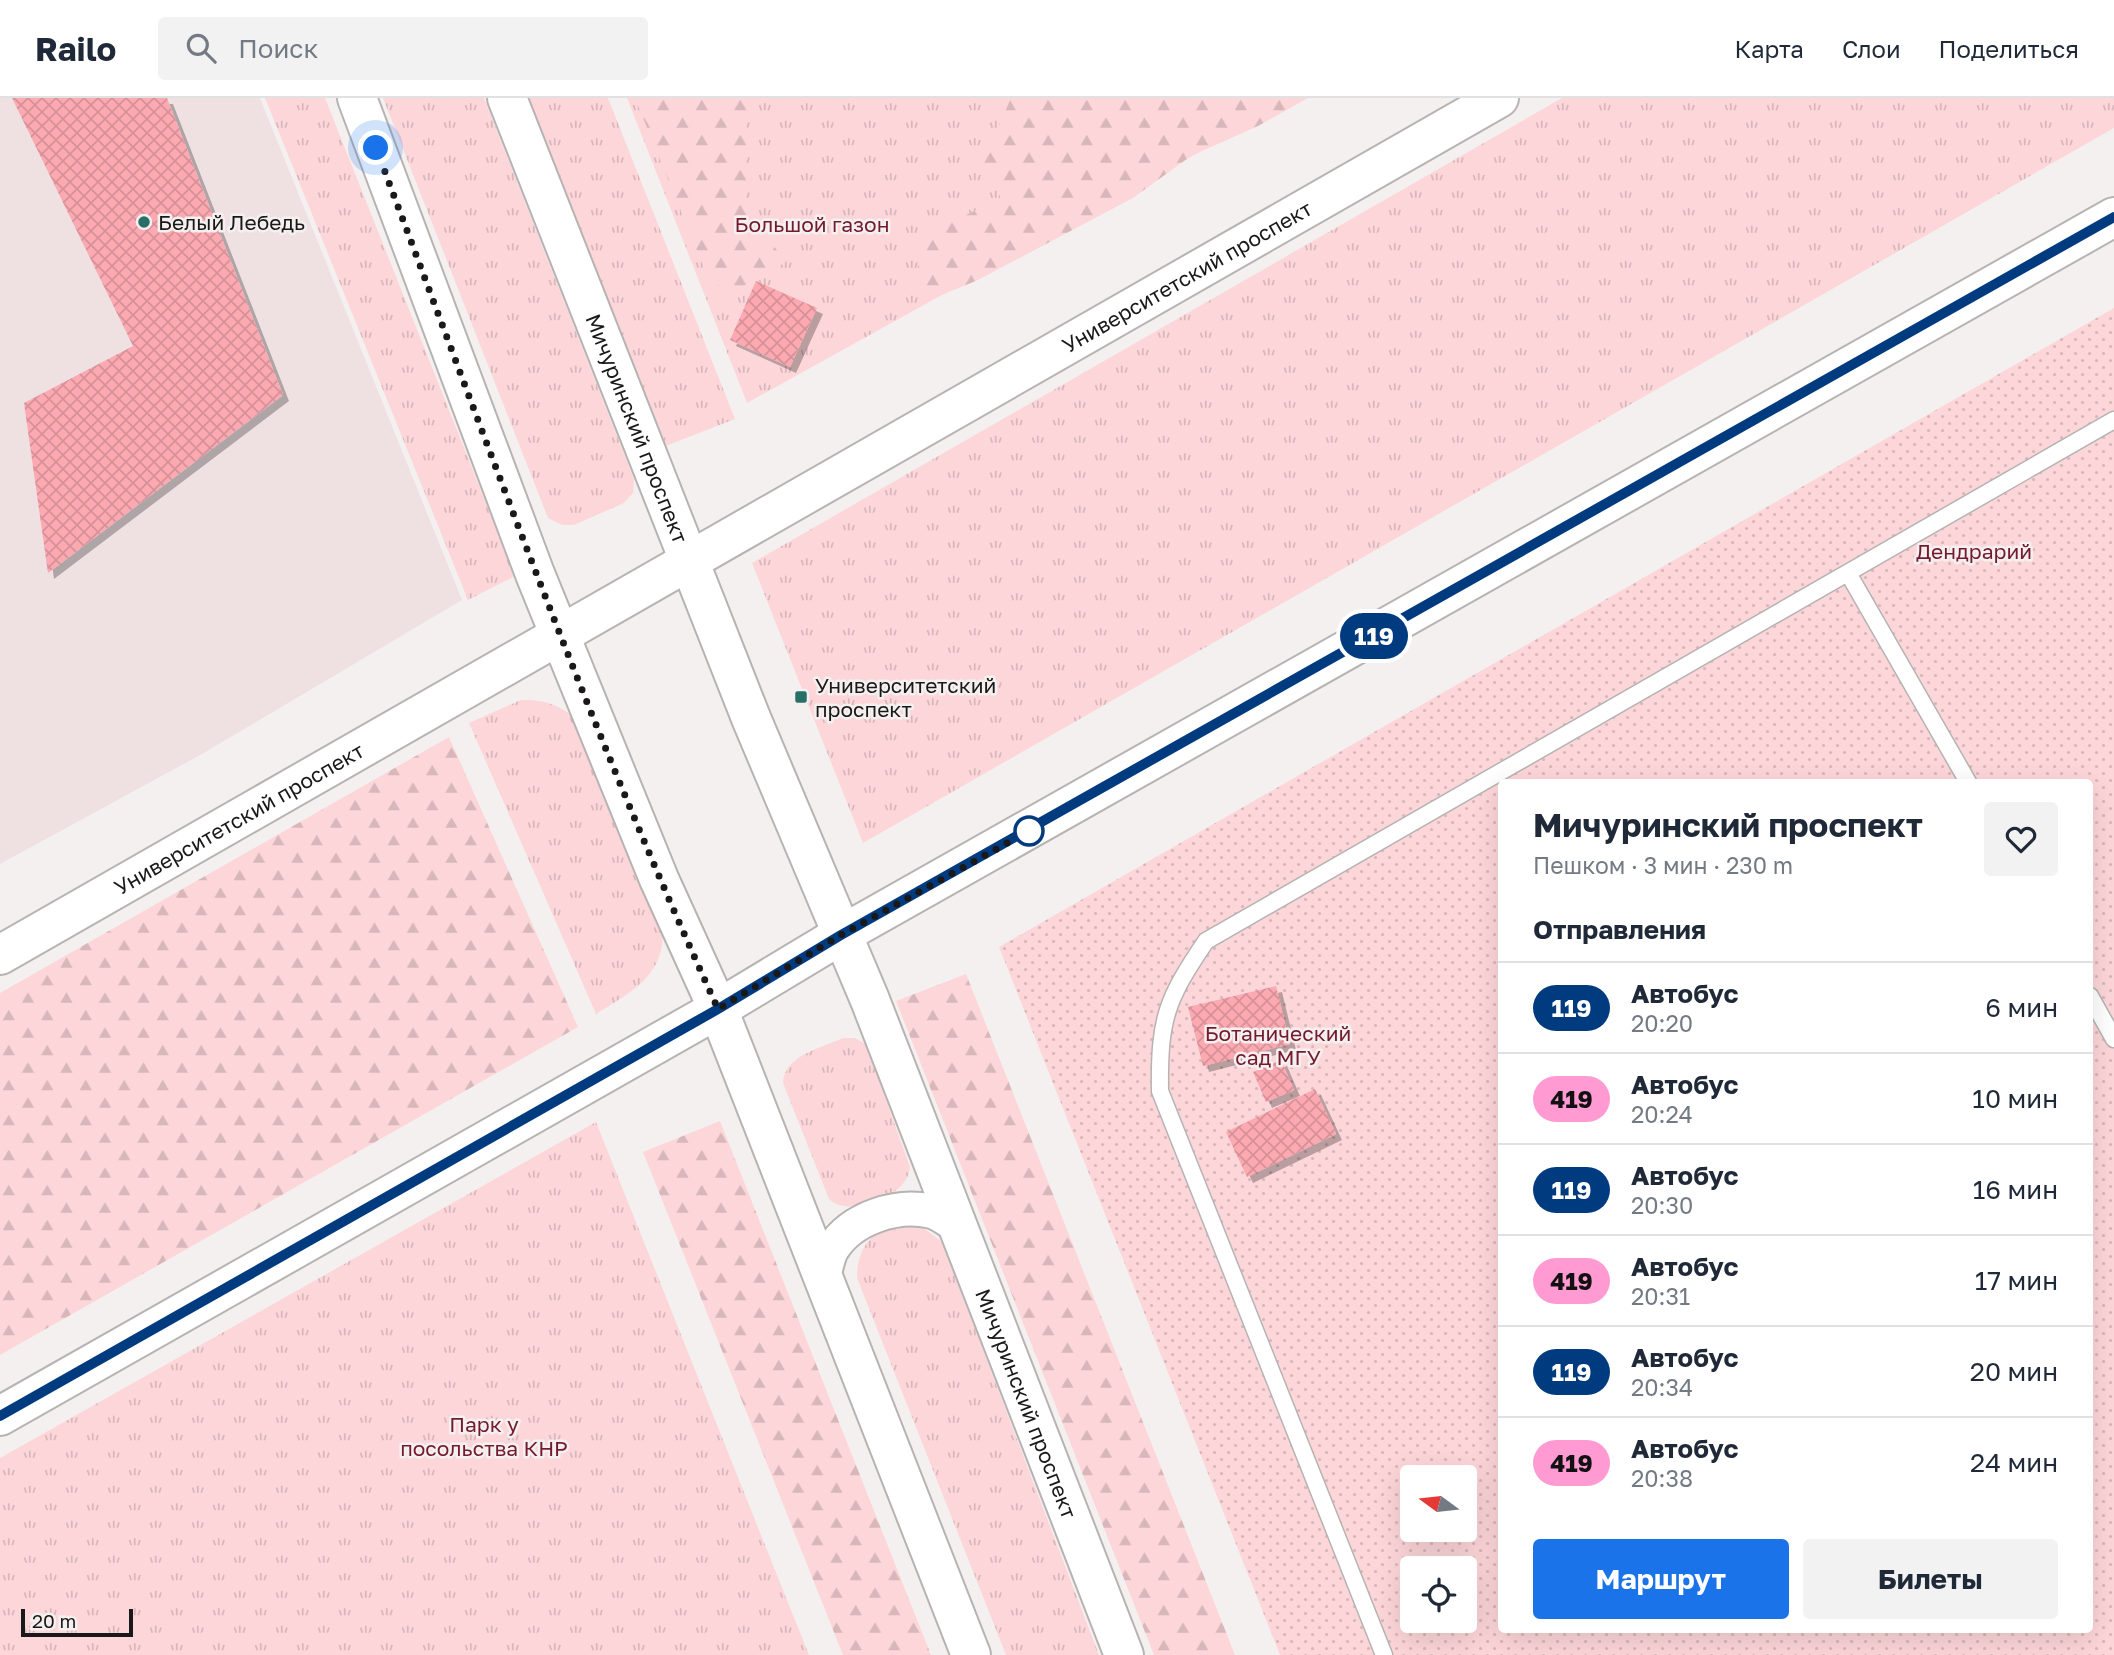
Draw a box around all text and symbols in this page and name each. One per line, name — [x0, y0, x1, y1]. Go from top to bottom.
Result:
search box — [158, 17, 648, 80]
text: Railo — [35, 29, 116, 68]
icon: search — [182, 29, 220, 67]
text: Поиск — [238, 33, 318, 64]
text: Карта — [1734, 34, 1804, 63]
text: Слои — [1842, 34, 1901, 63]
text: Поделиться — [1939, 34, 2079, 63]
your location — [358, 130, 393, 165]
street label: Университетский проспект — [1057, 195, 1316, 358]
place label: Белый Лебедь — [158, 209, 305, 235]
park label: Большой газон — [735, 211, 889, 237]
marker: Белый Лебедь — [136, 214, 152, 230]
street label: Мичуринский проспект — [580, 310, 694, 547]
park label: Дендрарий — [1916, 538, 2032, 564]
line badge: 119 — [1334, 613, 1414, 659]
text: 119 — [1354, 621, 1394, 650]
place label: Университетский проспект — [815, 672, 996, 722]
marker: Университетский проспект — [793, 689, 809, 705]
street label: Университетский проспект — [109, 737, 368, 900]
button: heart — [1984, 802, 2058, 876]
text: Мичуринский проспект — [1533, 805, 1923, 844]
unlabelled marker — [1014, 816, 1044, 846]
text: Пешком · 3 мин · 230 m — [1533, 851, 1793, 879]
text: Отправления — [1533, 914, 1706, 945]
text: Автобус — [1631, 978, 1738, 1009]
text: 6 мин — [1985, 992, 2058, 1023]
text: 119 — [1552, 993, 1591, 1022]
text: 20:20 — [1631, 1009, 1693, 1037]
park label: Ботанический сад МГУ — [1205, 1020, 1351, 1070]
text: Автобус — [1631, 1069, 1738, 1100]
text: 10 мин — [1972, 1083, 2058, 1114]
text: 419 — [1550, 1084, 1593, 1113]
text: 20:24 — [1631, 1100, 1693, 1128]
text: Автобус — [1631, 1160, 1738, 1191]
text: 16 мин — [1973, 1174, 2058, 1205]
text: 119 — [1552, 1175, 1591, 1204]
text: 20:30 — [1631, 1191, 1693, 1219]
text: Автобус — [1631, 1251, 1738, 1282]
text: 17 мин — [1975, 1265, 2058, 1296]
text: 419 — [1550, 1266, 1593, 1295]
text: 20:31 — [1631, 1282, 1690, 1310]
street label: Мичуринский проспект — [970, 1285, 1083, 1522]
text: Автобус — [1631, 1342, 1738, 1373]
text: 20 мин — [1970, 1356, 2058, 1387]
text: 119 — [1552, 1357, 1591, 1386]
text: 20:34 — [1631, 1373, 1693, 1401]
park label: Парк у посольства КНР — [400, 1411, 568, 1461]
text: Автобус — [1631, 1433, 1738, 1464]
text: 24 мин — [1970, 1447, 2058, 1478]
text: 419 — [1550, 1448, 1593, 1477]
text: 20:38 — [1631, 1464, 1693, 1492]
north arrow — [1400, 1465, 1477, 1542]
map controls — [1400, 1465, 1477, 1633]
button: Маршрут — [1533, 1539, 1789, 1619]
button: Билеты — [1803, 1539, 2058, 1619]
button: locate — [1400, 1556, 1477, 1633]
scale bar — [21, 1606, 133, 1638]
text: 20 m — [32, 1609, 76, 1632]

